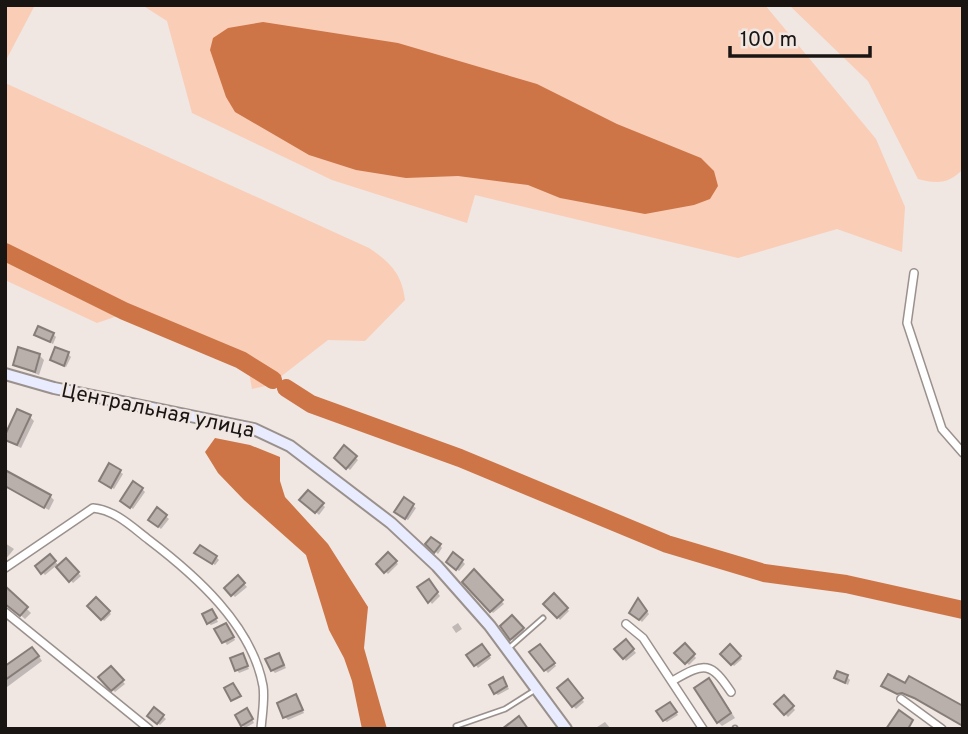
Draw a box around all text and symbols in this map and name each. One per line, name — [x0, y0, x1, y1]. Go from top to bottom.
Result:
scale bar — [730, 14, 870, 58]
text: 100 m — [740, 27, 797, 54]
street label: Центральная улица — [59, 378, 257, 445]

